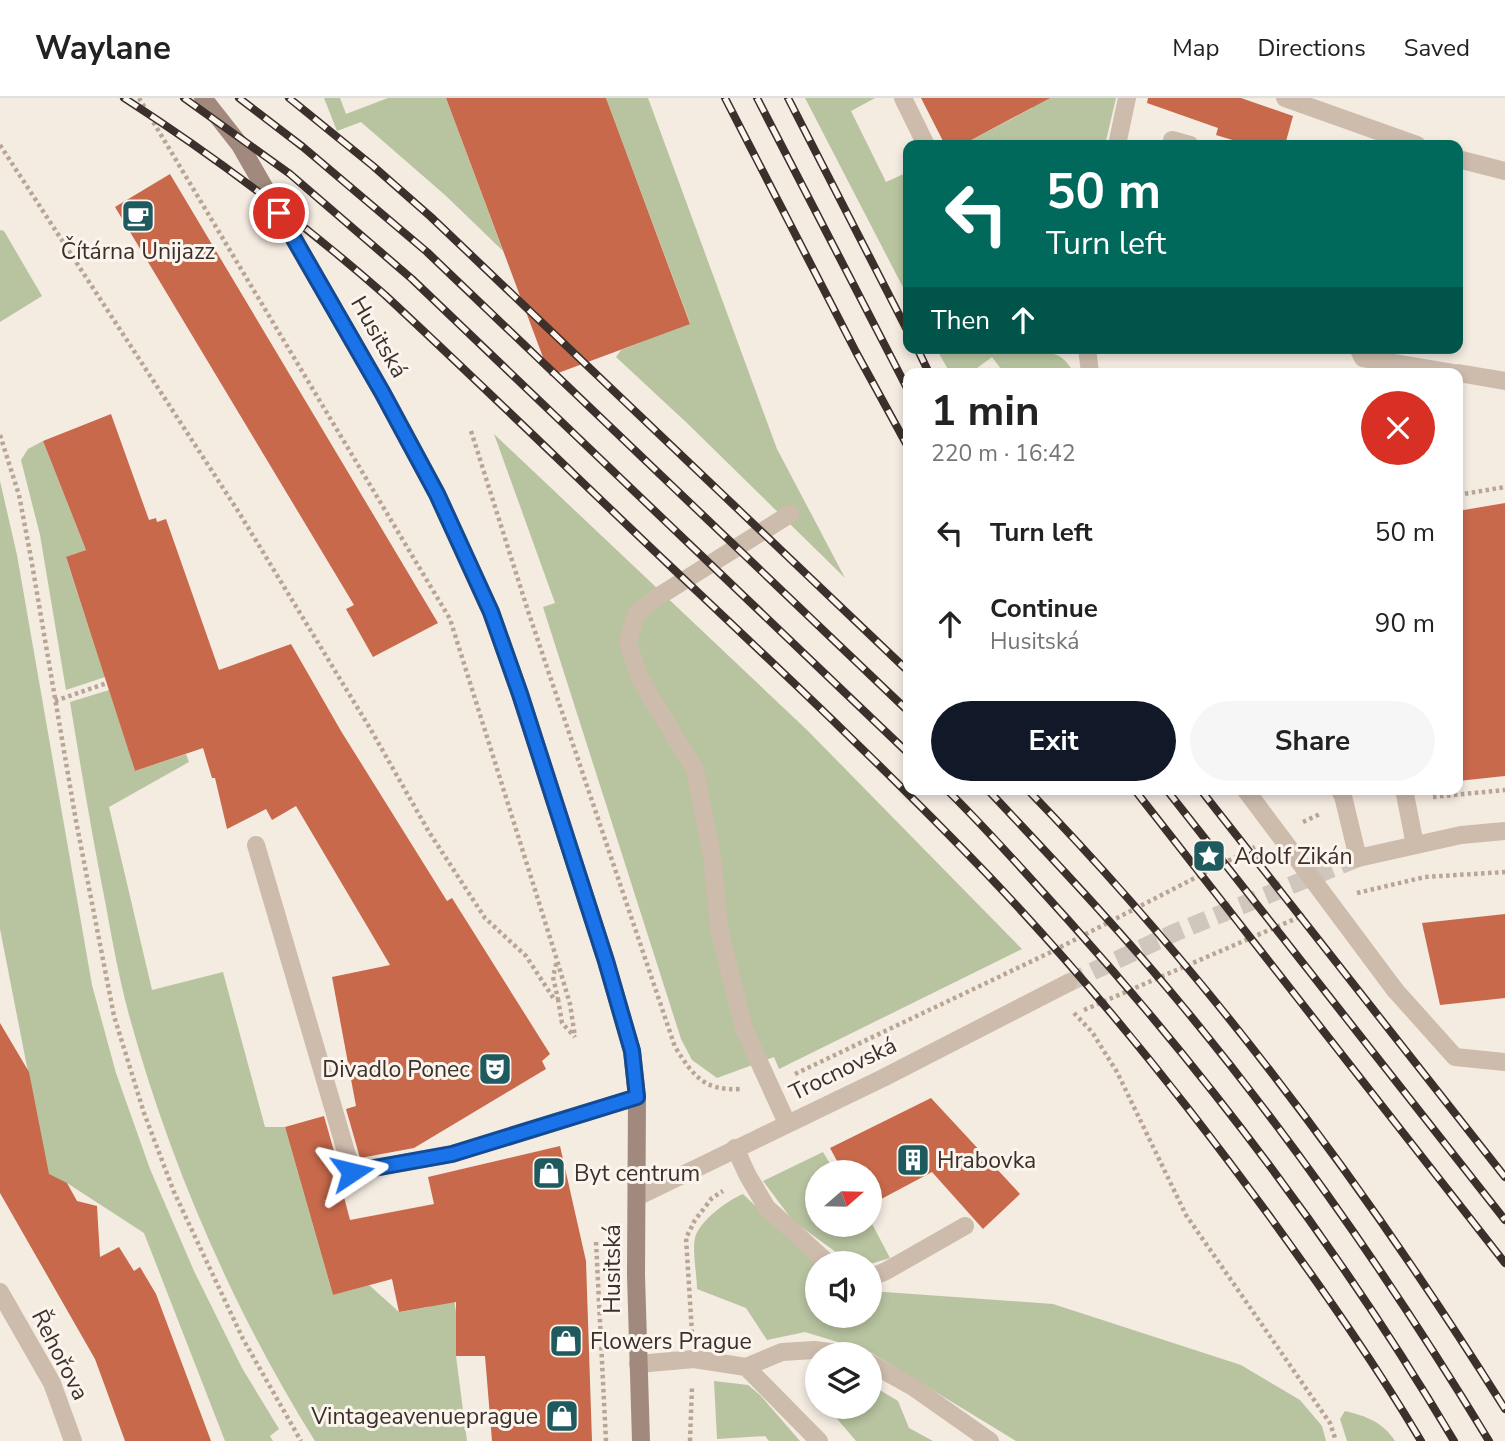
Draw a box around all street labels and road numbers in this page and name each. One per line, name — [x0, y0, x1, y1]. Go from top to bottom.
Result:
street label: Husitská — [343, 290, 415, 384]
street label: Trocnovská — [784, 1030, 902, 1108]
street label: Husitská — [597, 1224, 628, 1314]
street label: Řehořova — [24, 1304, 96, 1406]

